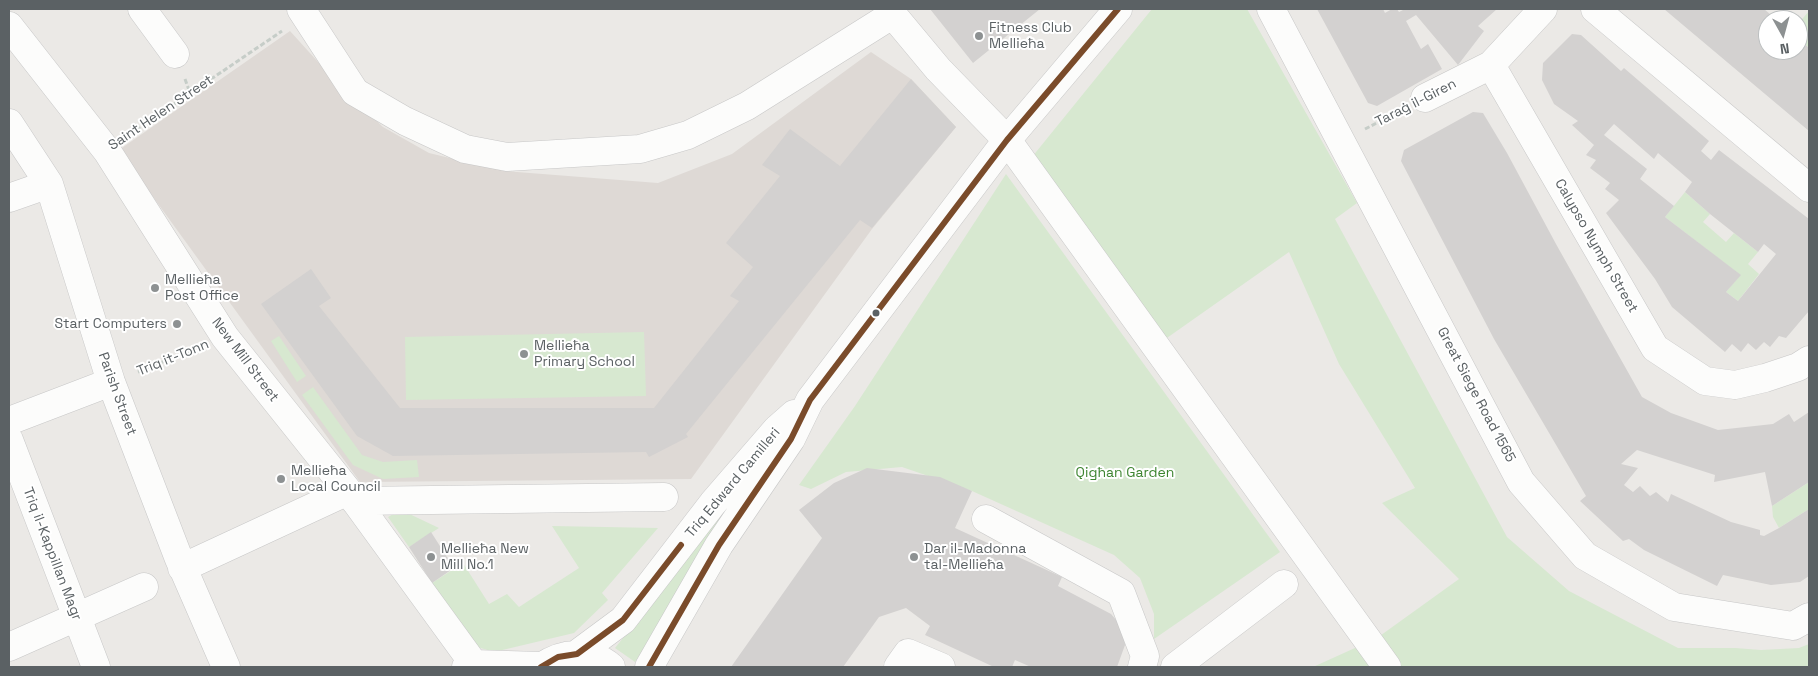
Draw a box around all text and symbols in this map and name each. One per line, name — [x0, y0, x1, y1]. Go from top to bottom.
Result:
north arrow — [1758, 10, 1808, 60]
place label: Fitness Club Mellieħa — [989, 20, 1072, 52]
marker: Fitness Club Mellieħa — [973, 30, 985, 42]
text: N — [1779, 39, 1790, 58]
street label: Saint Helen Street — [105, 72, 217, 154]
street label: Taraġ il-Giren — [1373, 75, 1459, 131]
street label: Calypso Nymph Street — [1551, 176, 1641, 316]
place label: Mellieħa Post Office — [165, 272, 239, 304]
marker: Mellieħa Post Office — [149, 282, 161, 294]
unlabelled marker — [871, 308, 881, 318]
street label: New Mill Street — [208, 315, 282, 405]
place label: Start Computers — [54, 316, 167, 332]
marker: Start Computers — [171, 318, 183, 330]
street label: Great Siege Road 1565 — [1433, 325, 1519, 465]
street label: Triq it-Tonn — [135, 336, 211, 380]
place label: Mellieħa Primary School — [534, 338, 635, 371]
marker: Mellieħa Primary School — [518, 348, 530, 360]
street label: Parish Street — [94, 350, 140, 438]
street label: Triq Edward Camilleri — [682, 425, 784, 541]
place label: Mellieħa Local Council — [291, 463, 381, 496]
park label: Qigħan Garden — [1076, 465, 1174, 481]
marker: Mellieħa Local Council — [275, 473, 287, 485]
street label: Triq il-Kappillan Magr — [19, 485, 85, 623]
place label: Mellieħa New Mill No.1 — [441, 541, 529, 574]
place label: Dar il-Madonna tal-Mellieħa — [924, 541, 1026, 574]
marker: Mellieħa New Mill No.1 — [425, 551, 437, 563]
marker: Dar il-Madonna tal-Mellieħa — [908, 551, 920, 563]

